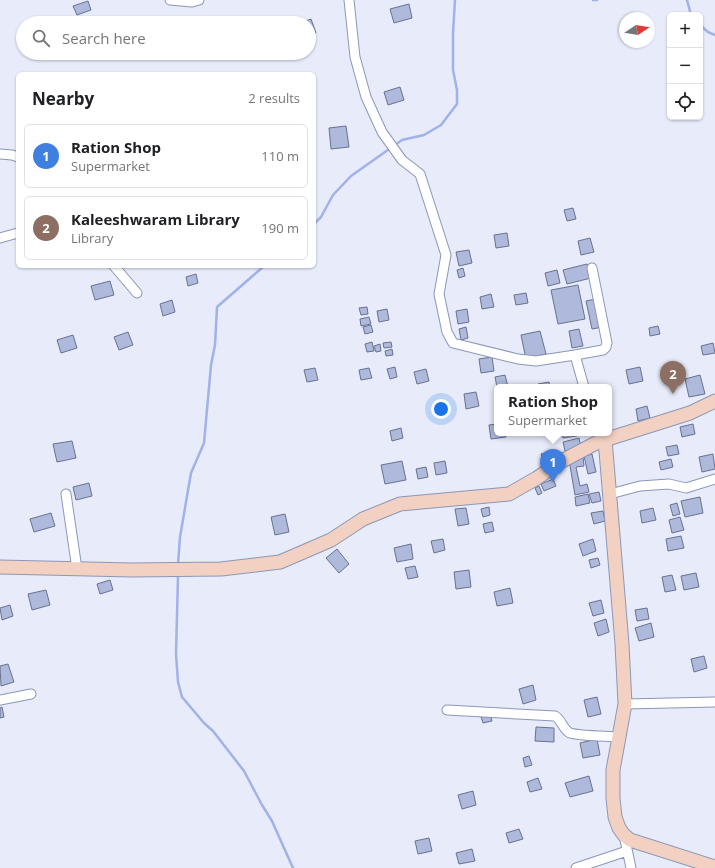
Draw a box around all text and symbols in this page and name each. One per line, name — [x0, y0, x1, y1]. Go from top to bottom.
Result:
north arrow — [619, 12, 655, 48]
map controls — [667, 12, 703, 120]
button: + — [667, 12, 703, 48]
search box — [16, 16, 316, 60]
icon: search — [30, 27, 52, 49]
text: Search here — [62, 28, 146, 48]
button: − — [667, 48, 703, 84]
button: locate — [667, 84, 703, 120]
text: Nearby — [32, 87, 94, 110]
text: 2 results — [248, 89, 300, 107]
text: Ration Shop — [71, 137, 161, 157]
text: 1 — [42, 147, 50, 165]
text: 110 m — [261, 147, 299, 165]
text: Supermarket — [71, 157, 150, 175]
text: Kaleeshwaram Library — [71, 209, 240, 229]
text: 2 — [42, 219, 50, 237]
text: 190 m — [261, 219, 299, 237]
text: Library — [71, 229, 113, 247]
pin: 2 — [660, 361, 686, 394]
popup — [494, 384, 612, 436]
text: Ration Shop — [508, 391, 598, 411]
your location — [431, 399, 451, 419]
text: Supermarket — [508, 411, 587, 429]
pin: 1 — [540, 449, 566, 482]

